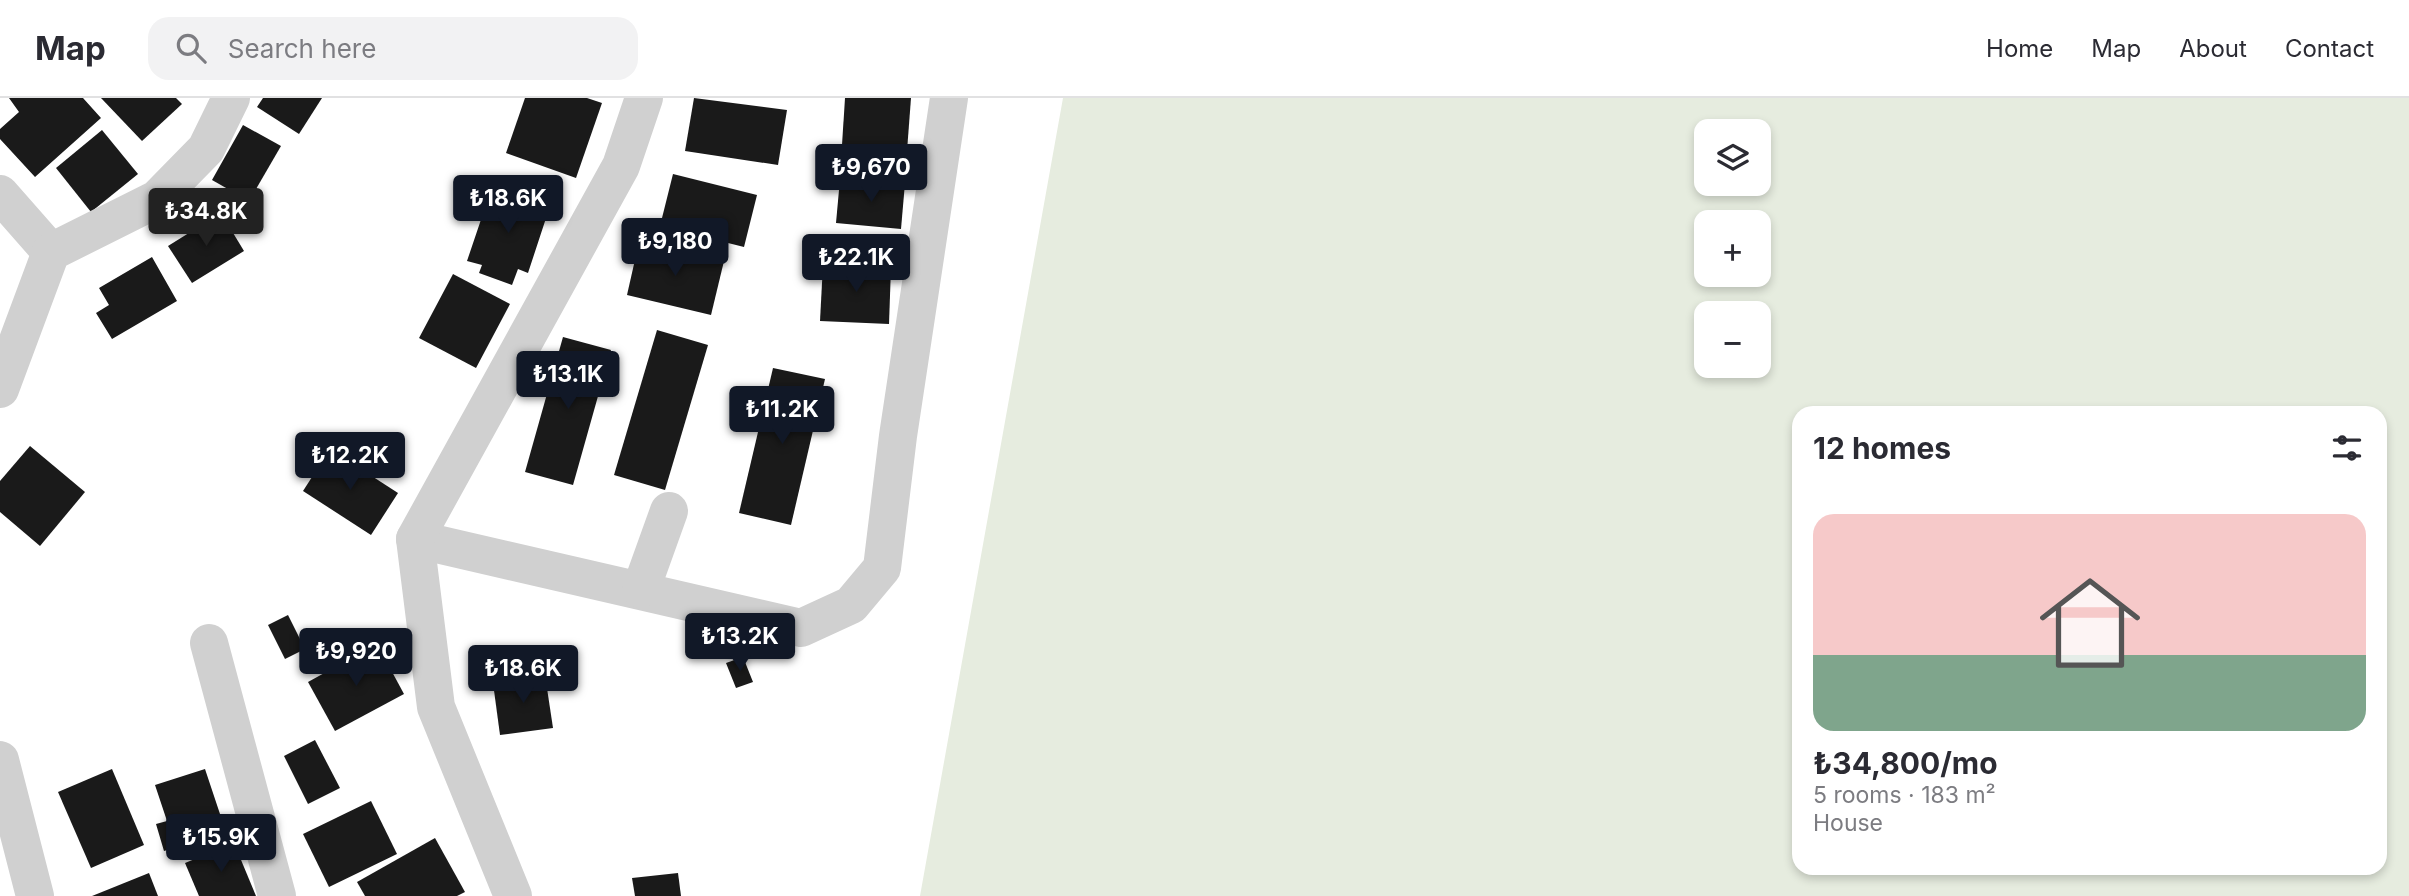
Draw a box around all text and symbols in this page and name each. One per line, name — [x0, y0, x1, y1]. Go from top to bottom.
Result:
search box — [148, 17, 638, 80]
text: Map — [35, 28, 106, 68]
icon: search — [172, 29, 210, 67]
text: Search here — [228, 33, 376, 64]
text: Home — [1986, 34, 2053, 63]
text: Map — [2091, 34, 2141, 63]
text: About — [2179, 34, 2247, 63]
text: Contact — [2285, 34, 2374, 63]
map controls — [1694, 119, 1771, 378]
button: layers — [1694, 119, 1771, 196]
pin: ₺9,670 — [814, 144, 928, 204]
text: ₺9,670 — [831, 153, 911, 181]
pin: ₺18.6K — [451, 176, 565, 235]
text: ₺18.6K — [469, 184, 547, 212]
pin: ₺34.8K — [149, 188, 263, 248]
text: ₺34.8K — [165, 197, 248, 225]
button: + — [1694, 210, 1771, 287]
pin: ₺9,180 — [618, 218, 732, 278]
text: ₺9,180 — [637, 227, 713, 255]
pin: ₺22.1K — [799, 234, 913, 294]
text: ₺22.1K — [818, 243, 894, 271]
button: − — [1694, 301, 1771, 378]
pin: ₺13.1K — [511, 352, 625, 411]
text: ₺13.1K — [532, 360, 604, 388]
pin: ₺11.2K — [725, 386, 839, 446]
text: ₺11.2K — [745, 395, 819, 423]
icon: filters — [2328, 429, 2366, 467]
text: 12 homes — [1813, 430, 1951, 466]
pin: ₺12.2K — [293, 432, 407, 492]
text: ₺12.2K — [311, 441, 389, 469]
icon: home — [2027, 560, 2153, 686]
pin: ₺13.2K — [683, 614, 797, 673]
text: ₺13.2K — [701, 622, 779, 650]
pin: ₺9,920 — [299, 628, 413, 688]
text: ₺9,920 — [315, 637, 397, 665]
pin: ₺18.6K — [466, 646, 580, 705]
text: ₺18.6K — [484, 654, 562, 682]
text: ₺34,800/mo — [1813, 745, 1998, 781]
text: 5 rooms · 183 m² — [1813, 781, 1996, 809]
text: House — [1813, 809, 1883, 837]
pin: ₺15.9K — [164, 814, 278, 874]
text: ₺15.9K — [182, 823, 260, 851]

